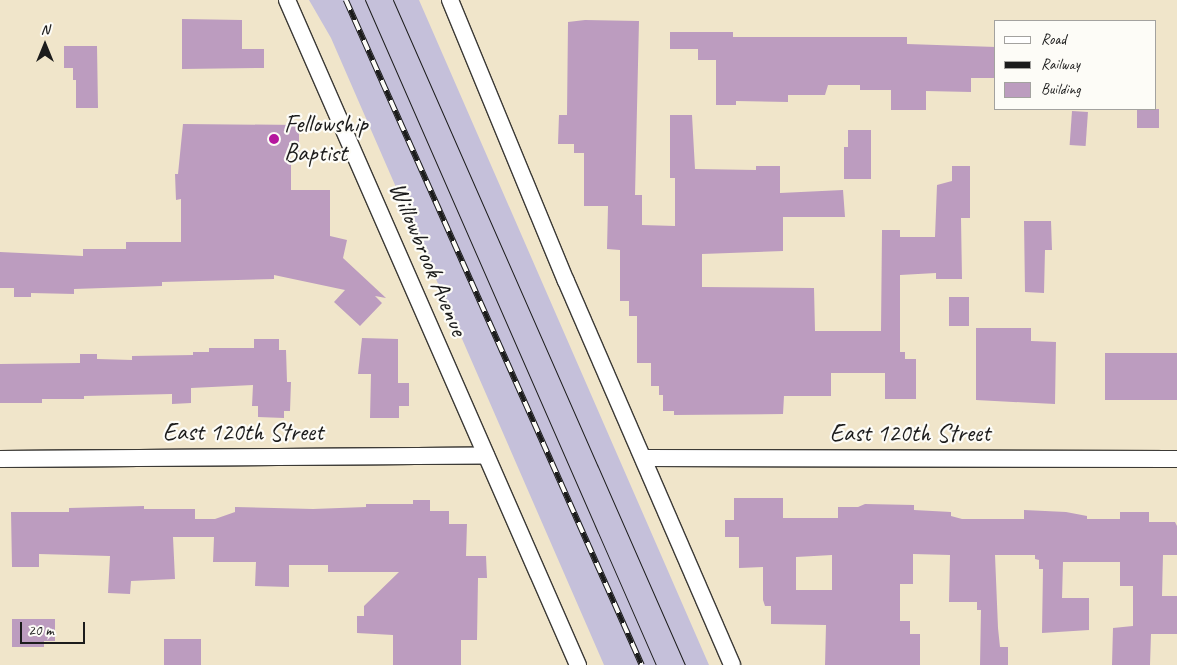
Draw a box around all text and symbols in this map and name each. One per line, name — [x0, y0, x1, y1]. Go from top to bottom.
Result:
north arrow — [20, 20, 70, 70]
legend — [994, 20, 1157, 110]
text: N — [41, 21, 49, 38]
text: Road — [1041, 30, 1066, 49]
text: Railway — [1041, 55, 1080, 74]
text: Building — [1041, 80, 1080, 99]
place label: Fellowship Baptist — [284, 110, 368, 169]
marker: Fellowship Baptist — [268, 133, 280, 145]
street label: Willowbrook Avenue — [382, 178, 474, 340]
street label: East 120th Street — [163, 417, 323, 447]
street label: East 120th Street — [830, 418, 990, 448]
scale bar — [22, 612, 88, 644]
text: 20 m — [28, 621, 54, 640]

